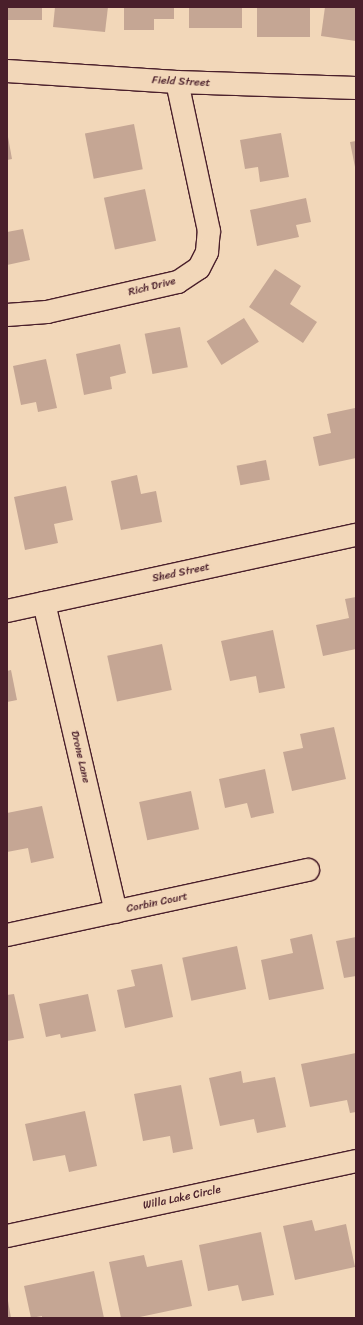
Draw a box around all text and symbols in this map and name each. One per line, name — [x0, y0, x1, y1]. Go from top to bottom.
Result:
street label: Field Street — [151, 74, 211, 90]
street label: Rich Drive — [127, 275, 177, 299]
street label: Shed Street — [151, 560, 211, 586]
street label: Drone Lane — [68, 730, 92, 784]
street label: Corbin Court — [125, 890, 189, 916]
street label: Willa Lake Circle — [142, 1183, 222, 1213]

